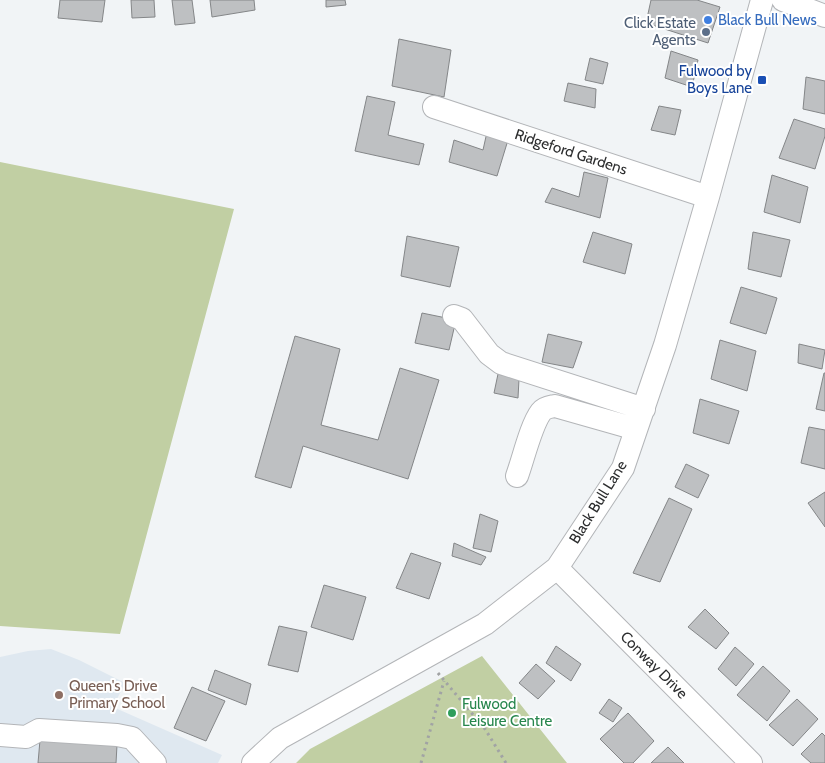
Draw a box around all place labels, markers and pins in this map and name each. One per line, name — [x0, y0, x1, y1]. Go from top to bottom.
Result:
place label: Black Bull News — [718, 11, 817, 29]
place label: Click Estate Agents — [624, 14, 696, 49]
marker: Black Bull News — [702, 14, 714, 26]
marker: Click Estate Agents — [700, 26, 712, 38]
place label: Fulwood by Boys Lane — [679, 62, 752, 97]
marker: Fulwood by Boys Lane — [756, 74, 768, 86]
place label: Queen's Drive Primary School — [69, 677, 166, 712]
marker: Queen's Drive Primary School — [53, 689, 65, 701]
place label: Fulwood Leisure Centre — [462, 695, 552, 730]
marker: Fulwood Leisure Centre — [446, 707, 458, 719]

